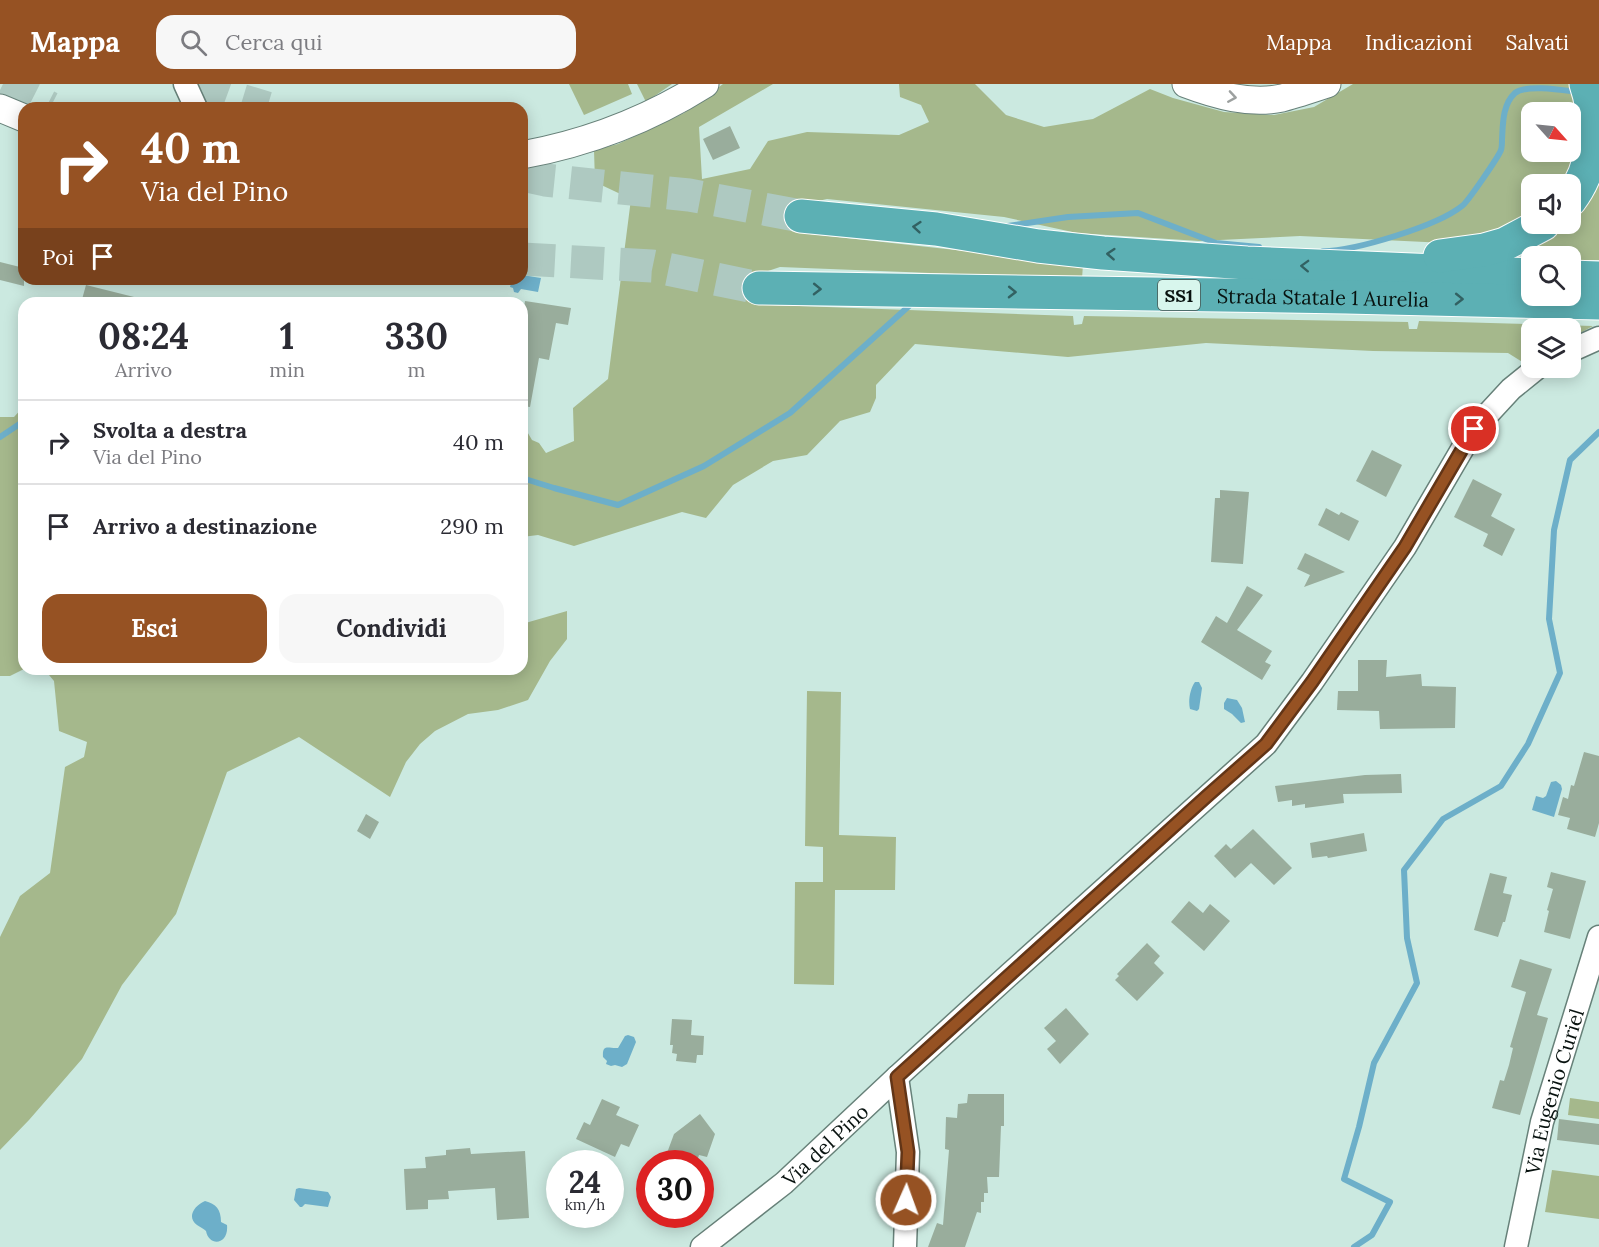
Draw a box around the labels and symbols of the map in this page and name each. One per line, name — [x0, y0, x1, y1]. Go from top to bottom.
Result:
one-way arrow — [1228, 90, 1237, 102]
north arrow — [1521, 102, 1581, 162]
one-way arrow — [913, 221, 922, 234]
one-way arrow — [1106, 247, 1115, 260]
one-way arrow — [1301, 259, 1310, 272]
road number: SS1 — [1158, 280, 1200, 310]
one-way arrow — [813, 283, 822, 296]
street label: Strada Statale 1 Aurelia — [1217, 283, 1429, 311]
one-way arrow — [1007, 286, 1016, 298]
one-way arrow — [1454, 293, 1463, 306]
pin — [1448, 403, 1499, 454]
street label: Via Eugenio Curiel — [1519, 1006, 1589, 1178]
street label: Via del Pino — [776, 1098, 873, 1192]
speed limit sign: 30 — [636, 1150, 714, 1228]
position arrow — [874, 1168, 938, 1232]

